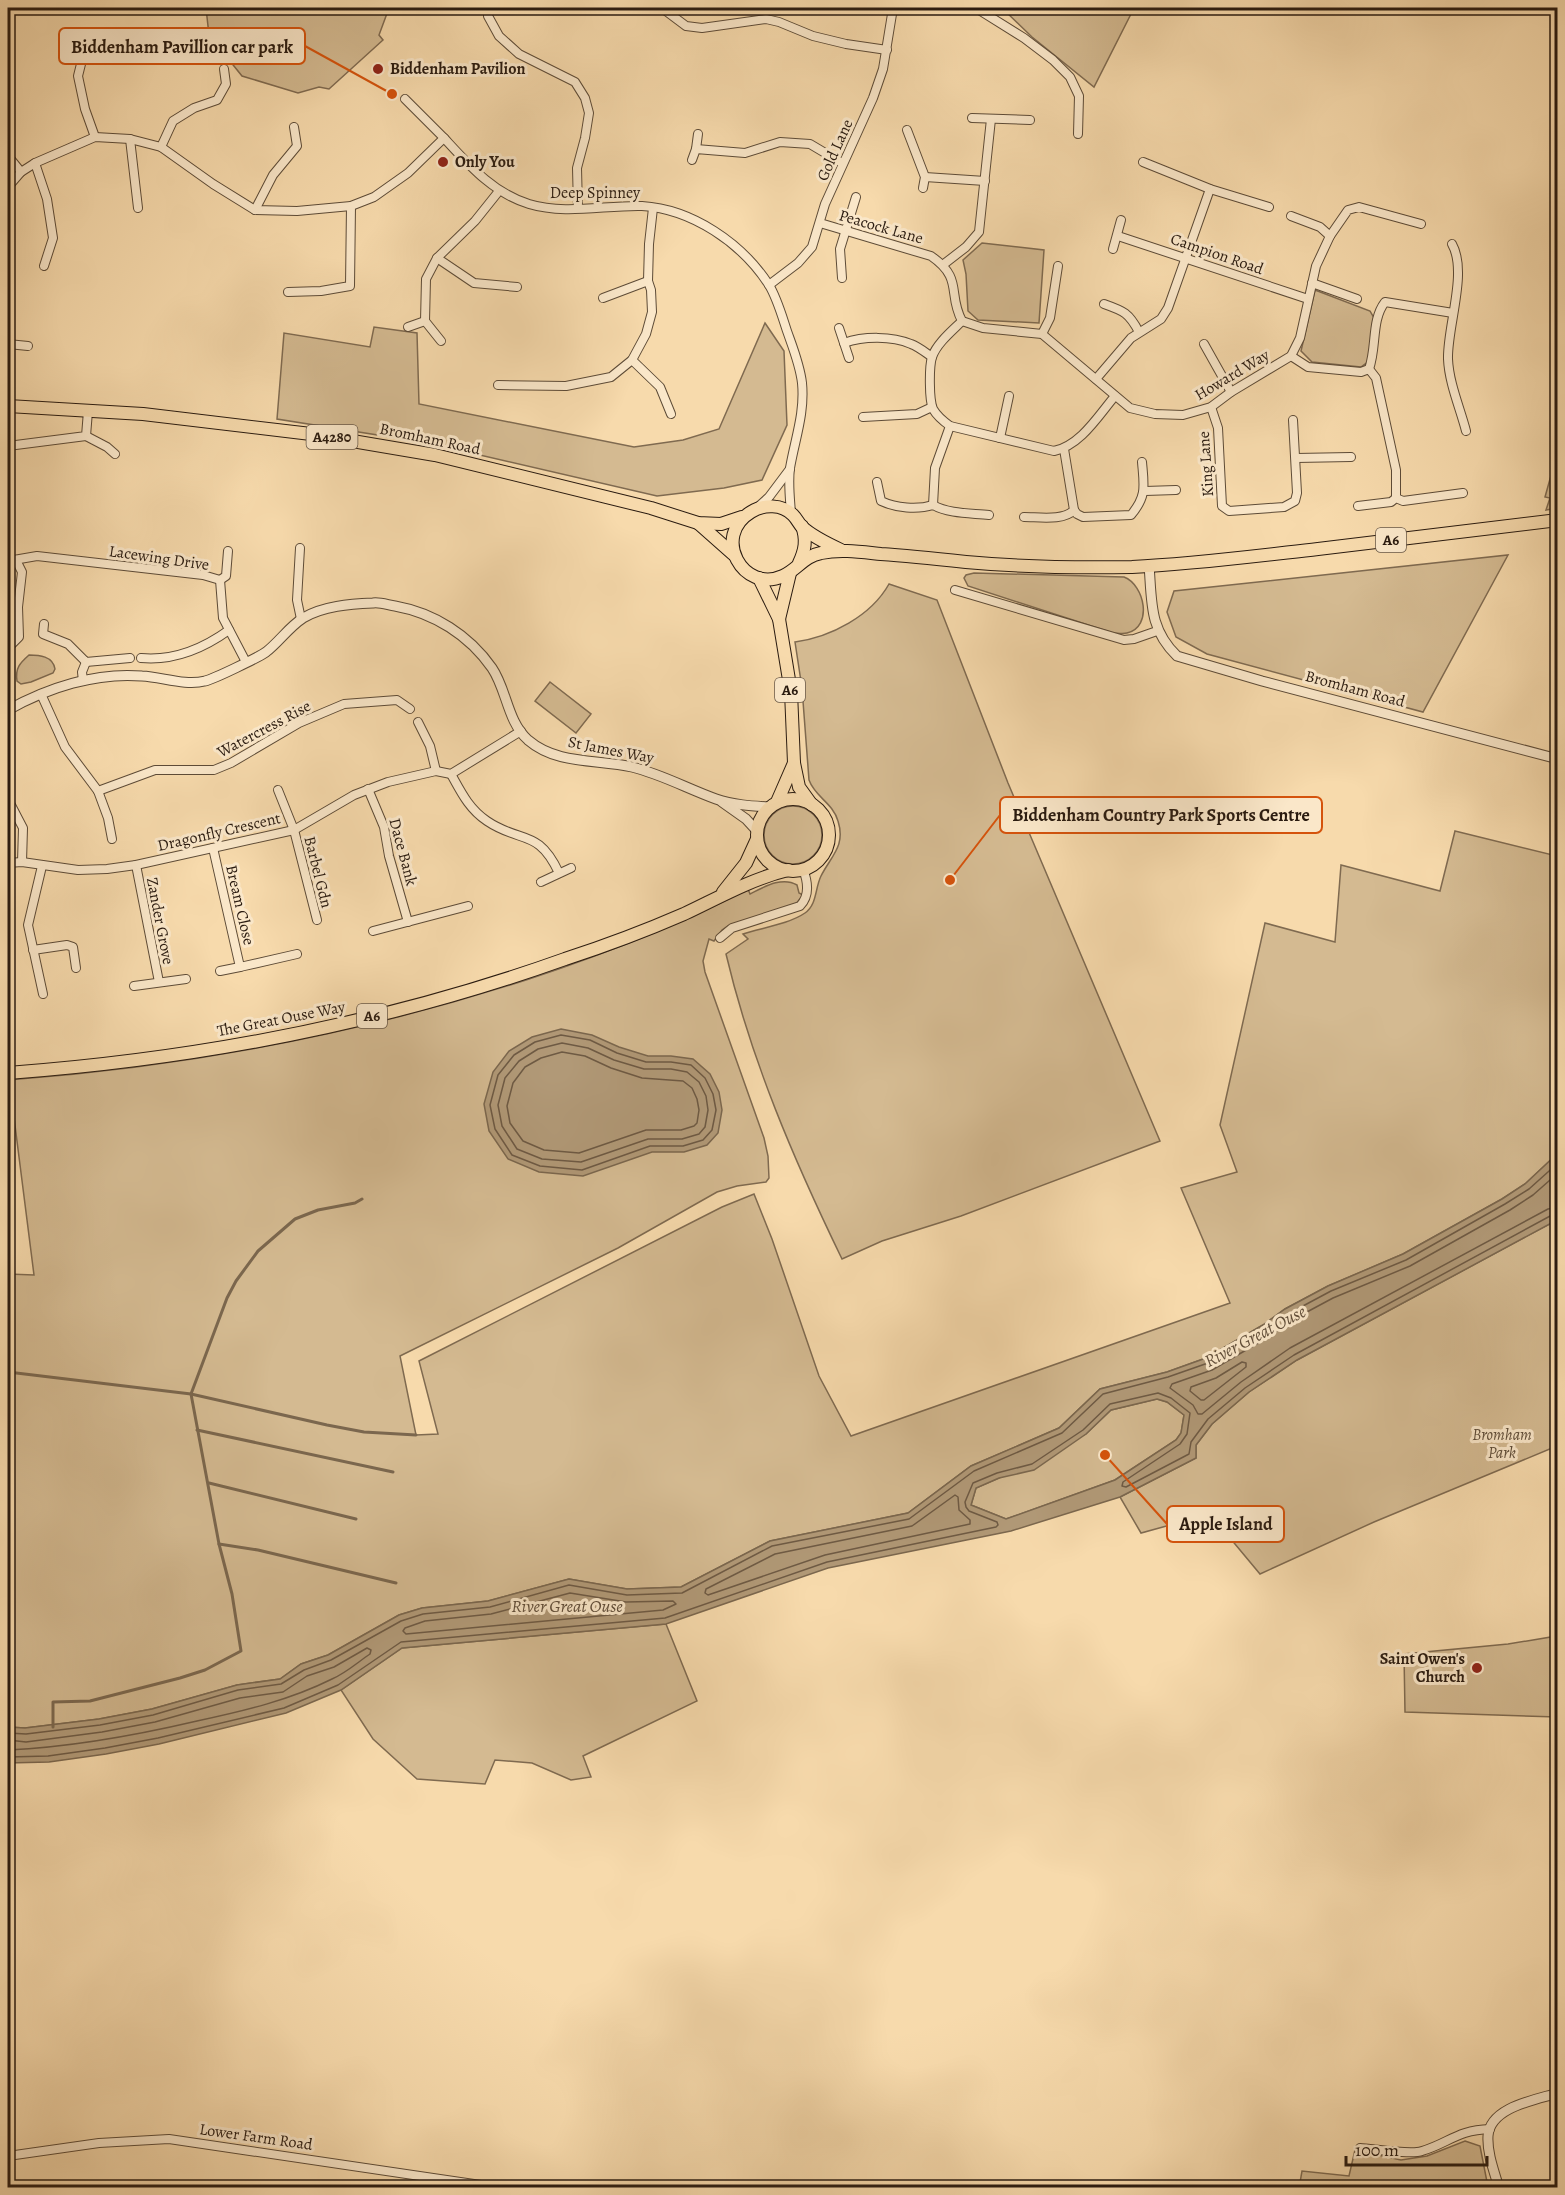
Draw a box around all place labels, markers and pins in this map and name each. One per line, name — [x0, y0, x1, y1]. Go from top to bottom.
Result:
callout: Biddenham Pavillion car park — [59, 28, 305, 64]
place label: Biddenham Pavilion — [390, 58, 525, 80]
marker: Biddenham Pavilion — [371, 62, 385, 76]
place label: Only You — [455, 151, 515, 173]
marker: Only You — [436, 155, 450, 169]
callout: Biddenham Country Park Sports Centre — [1000, 797, 1322, 833]
callout: Apple Island — [1167, 1506, 1284, 1542]
place label: Saint Owen's Church — [1380, 1648, 1465, 1688]
marker: Saint Owen's Church — [1470, 1661, 1484, 1675]

